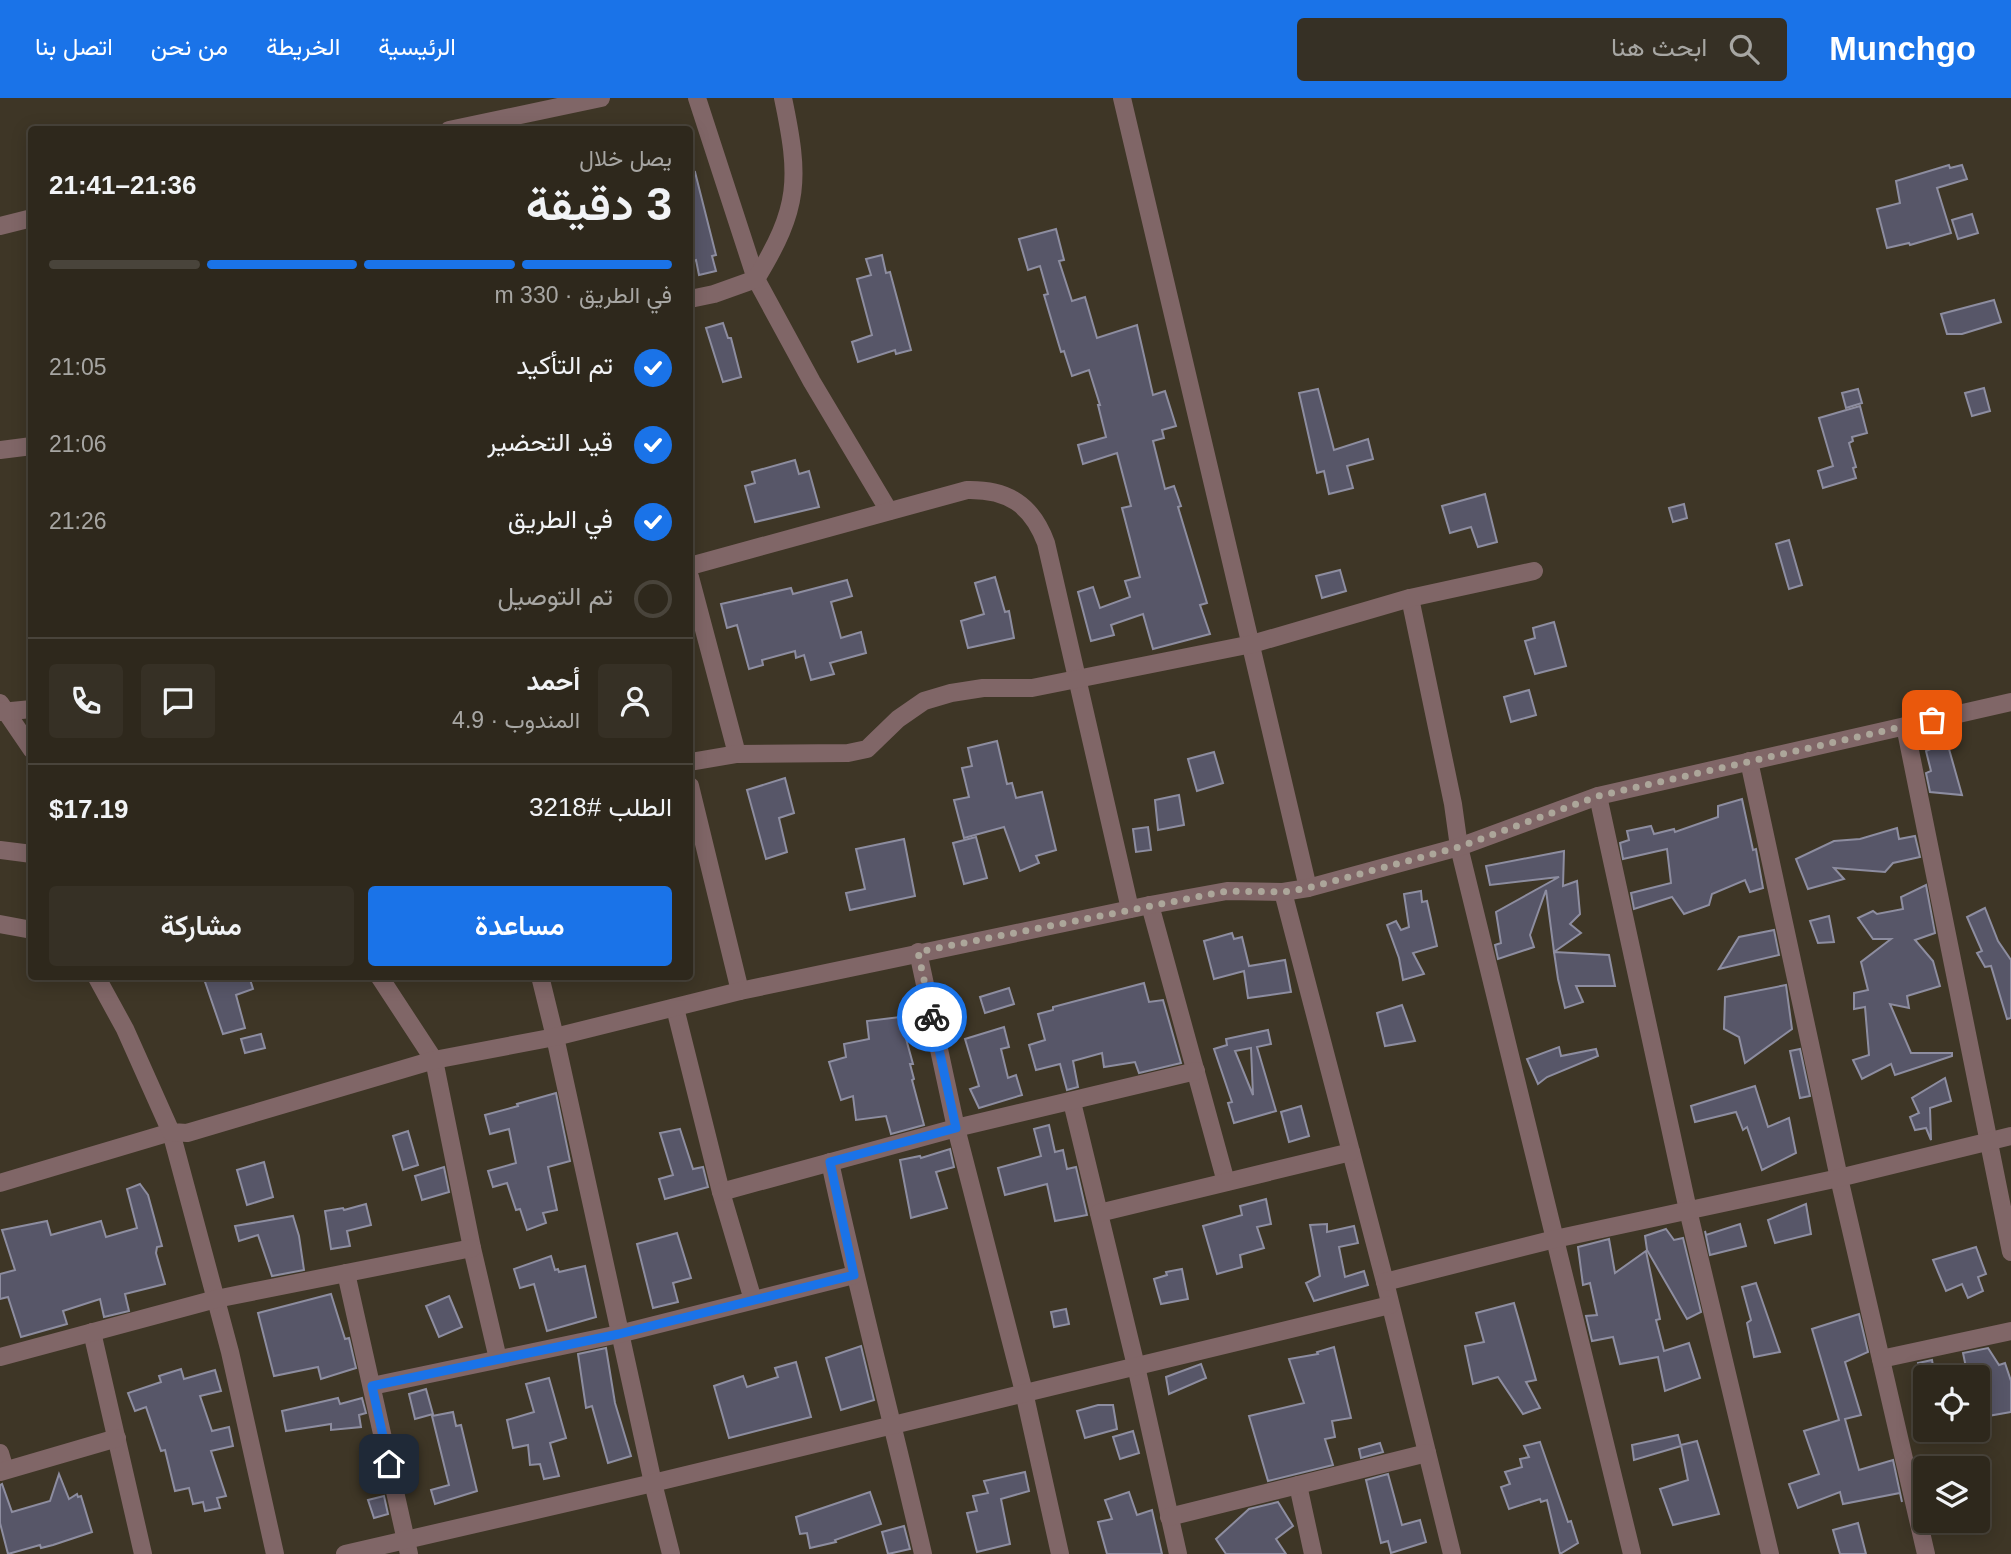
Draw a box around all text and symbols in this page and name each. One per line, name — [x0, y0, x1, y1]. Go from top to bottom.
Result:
search box — [1297, 18, 1787, 81]
icon: search — [1725, 30, 1763, 68]
text: Munchgo — [1829, 30, 1976, 67]
text: ابحث هنا — [1611, 32, 1707, 62]
text: اتصل بنا — [35, 33, 113, 60]
text: من نحن — [151, 33, 228, 60]
text: الخريطة — [266, 33, 340, 60]
text: الرئيسية — [378, 33, 456, 60]
text: يصل خلال — [579, 145, 672, 171]
text: 21:36–21:41 — [49, 170, 196, 200]
text: 3 دقيقة — [526, 178, 672, 230]
text: في الطريق · 330 m — [495, 282, 672, 308]
icon: check — [634, 349, 672, 387]
text: تم التأكيد — [516, 350, 613, 380]
text: 21:05 — [49, 354, 107, 380]
icon: check — [634, 426, 672, 464]
text: قيد التحضير — [487, 427, 613, 457]
text: 21:06 — [49, 431, 107, 457]
icon: check — [634, 503, 672, 541]
text: في الطريق — [508, 504, 613, 534]
text: 21:26 — [49, 508, 107, 534]
text: تم التوصيل — [497, 581, 613, 611]
button: phone — [49, 664, 123, 738]
button: chat — [141, 664, 215, 738]
button: person — [598, 664, 672, 738]
text: أحمد — [527, 666, 580, 696]
pin — [1902, 690, 1962, 750]
icon: bag — [1913, 701, 1951, 739]
text: المندوب · 4.9 — [452, 707, 580, 733]
text: الطلب #3218 — [529, 792, 672, 822]
text: $17.19 — [49, 794, 129, 824]
button: مشاركة — [49, 886, 354, 966]
button: مساعدة — [368, 886, 672, 966]
courier — [897, 982, 967, 1052]
icon: bike — [913, 998, 951, 1036]
map controls — [1913, 1365, 1990, 1533]
button: locate — [1913, 1365, 1990, 1442]
pin — [359, 1434, 419, 1494]
icon: home — [370, 1445, 408, 1483]
button: layers — [1913, 1456, 1990, 1533]

